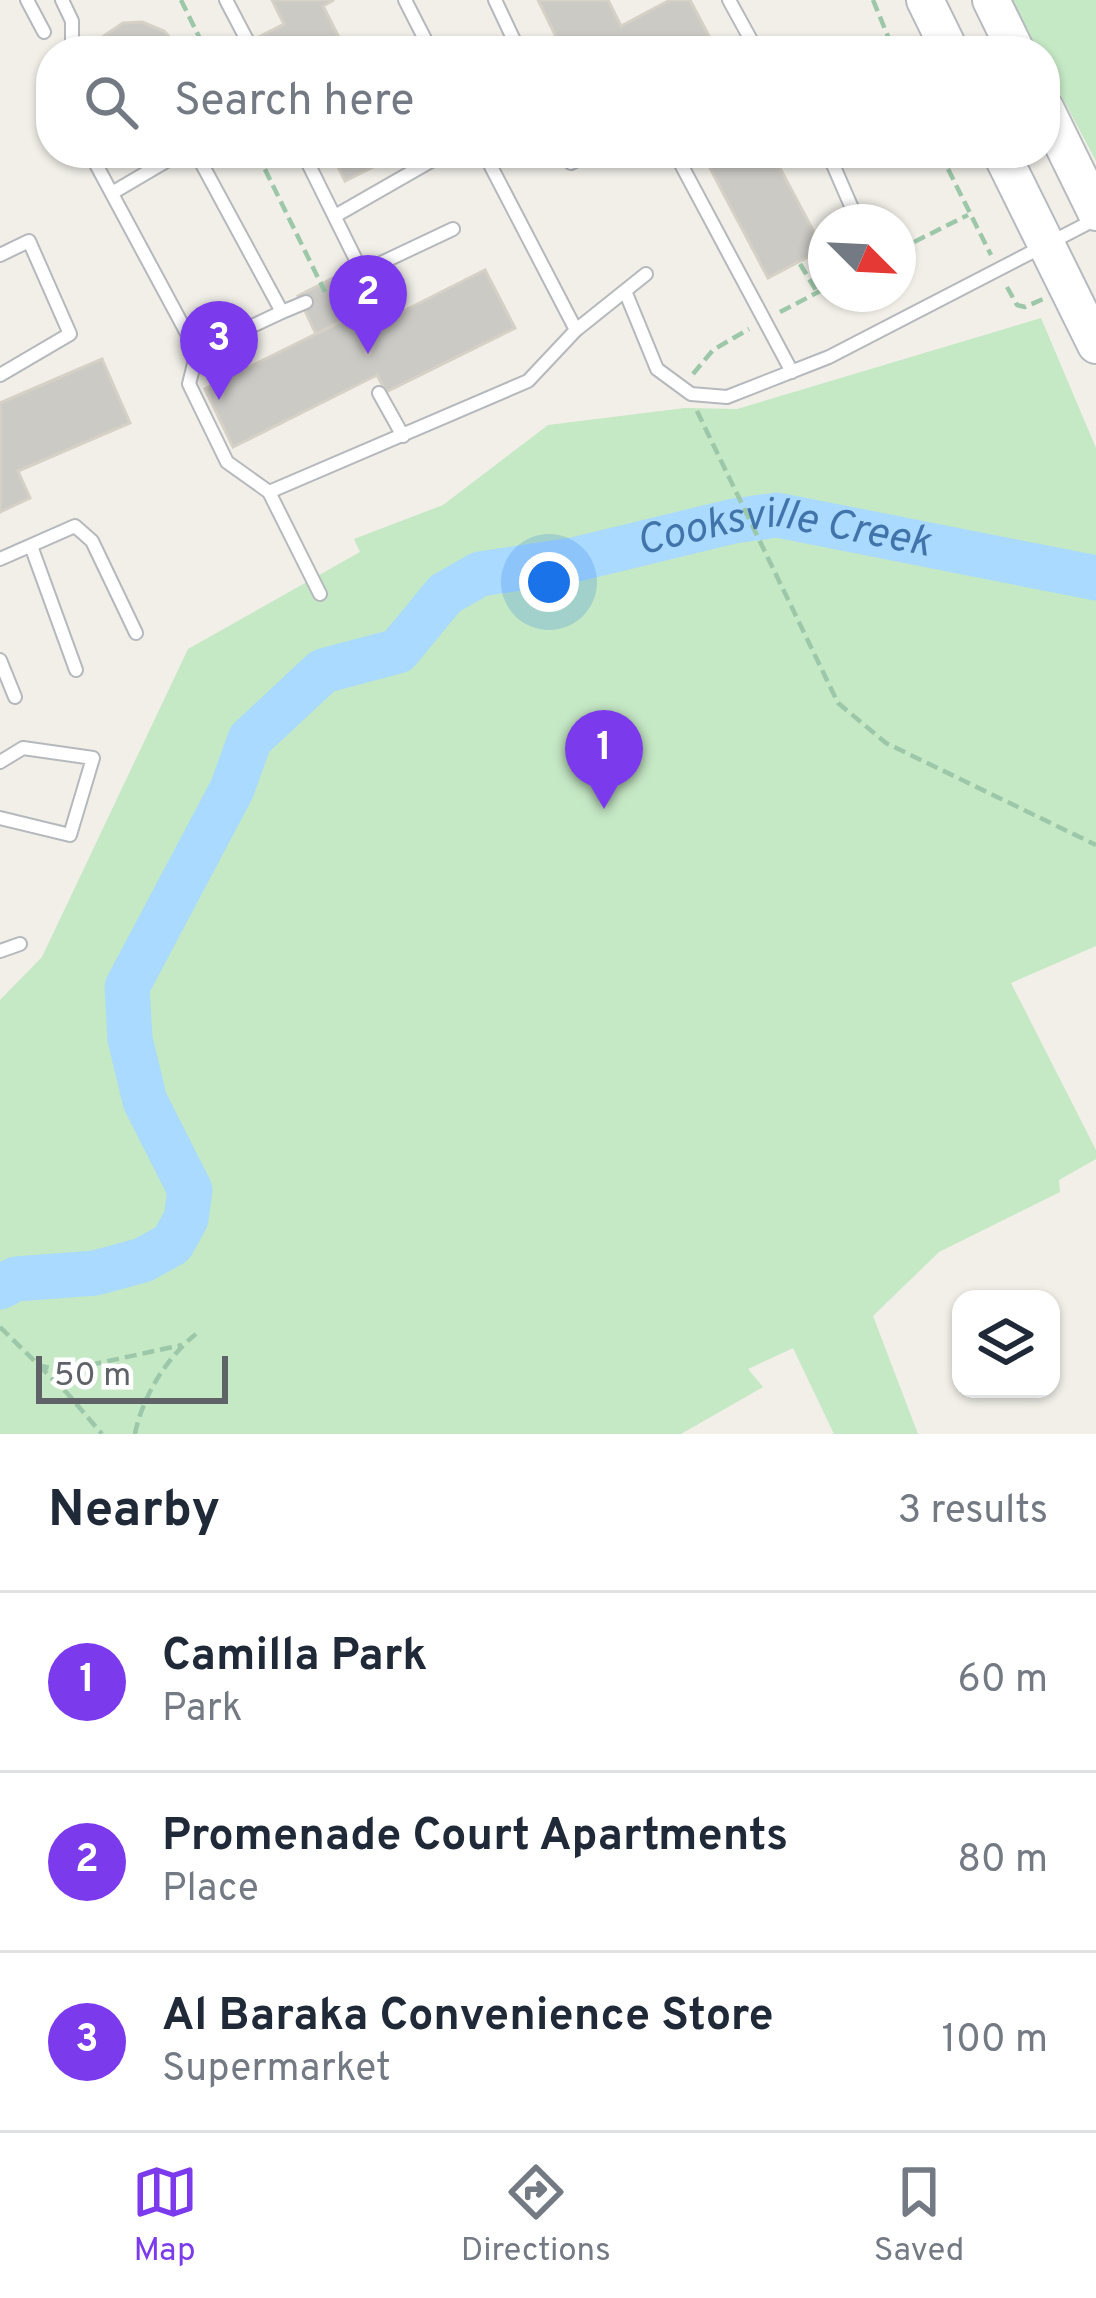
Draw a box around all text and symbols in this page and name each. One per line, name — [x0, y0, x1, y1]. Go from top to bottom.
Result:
search box — [36, 36, 1060, 168]
icon: search — [78, 69, 144, 135]
text: Search here — [174, 74, 414, 131]
north arrow — [808, 204, 916, 312]
pin: 2 — [329, 255, 407, 354]
pin: 3 — [180, 301, 258, 400]
water label: Cooksville Creek — [631, 488, 936, 571]
your location — [519, 552, 579, 612]
pin: 1 — [565, 710, 643, 809]
map controls — [952, 1290, 1060, 1398]
button: layers — [952, 1290, 1060, 1398]
scale bar — [36, 1350, 228, 1403]
text: 50 m — [54, 1356, 131, 1398]
text: Nearby — [48, 1480, 220, 1545]
text: 3 results — [898, 1488, 1048, 1537]
text: Camilla Park — [162, 1629, 427, 1686]
text: 1 — [79, 1657, 95, 1706]
text: 60 m — [957, 1657, 1048, 1706]
text: Park — [162, 1686, 243, 1735]
text: Promenade Court Apartments — [162, 1809, 788, 1866]
text: 2 — [75, 1837, 99, 1886]
text: 80 m — [957, 1837, 1048, 1886]
text: Place — [162, 1866, 259, 1915]
text: Al Baraka Convenience Store — [162, 1989, 774, 2046]
text: 3 — [75, 2017, 99, 2066]
text: 100 m — [941, 2017, 1048, 2066]
text: Supermarket — [162, 2046, 391, 2095]
tab: Map — [132, 2159, 198, 2273]
tab: Directions — [461, 2159, 611, 2273]
tab: Saved — [874, 2159, 964, 2273]

